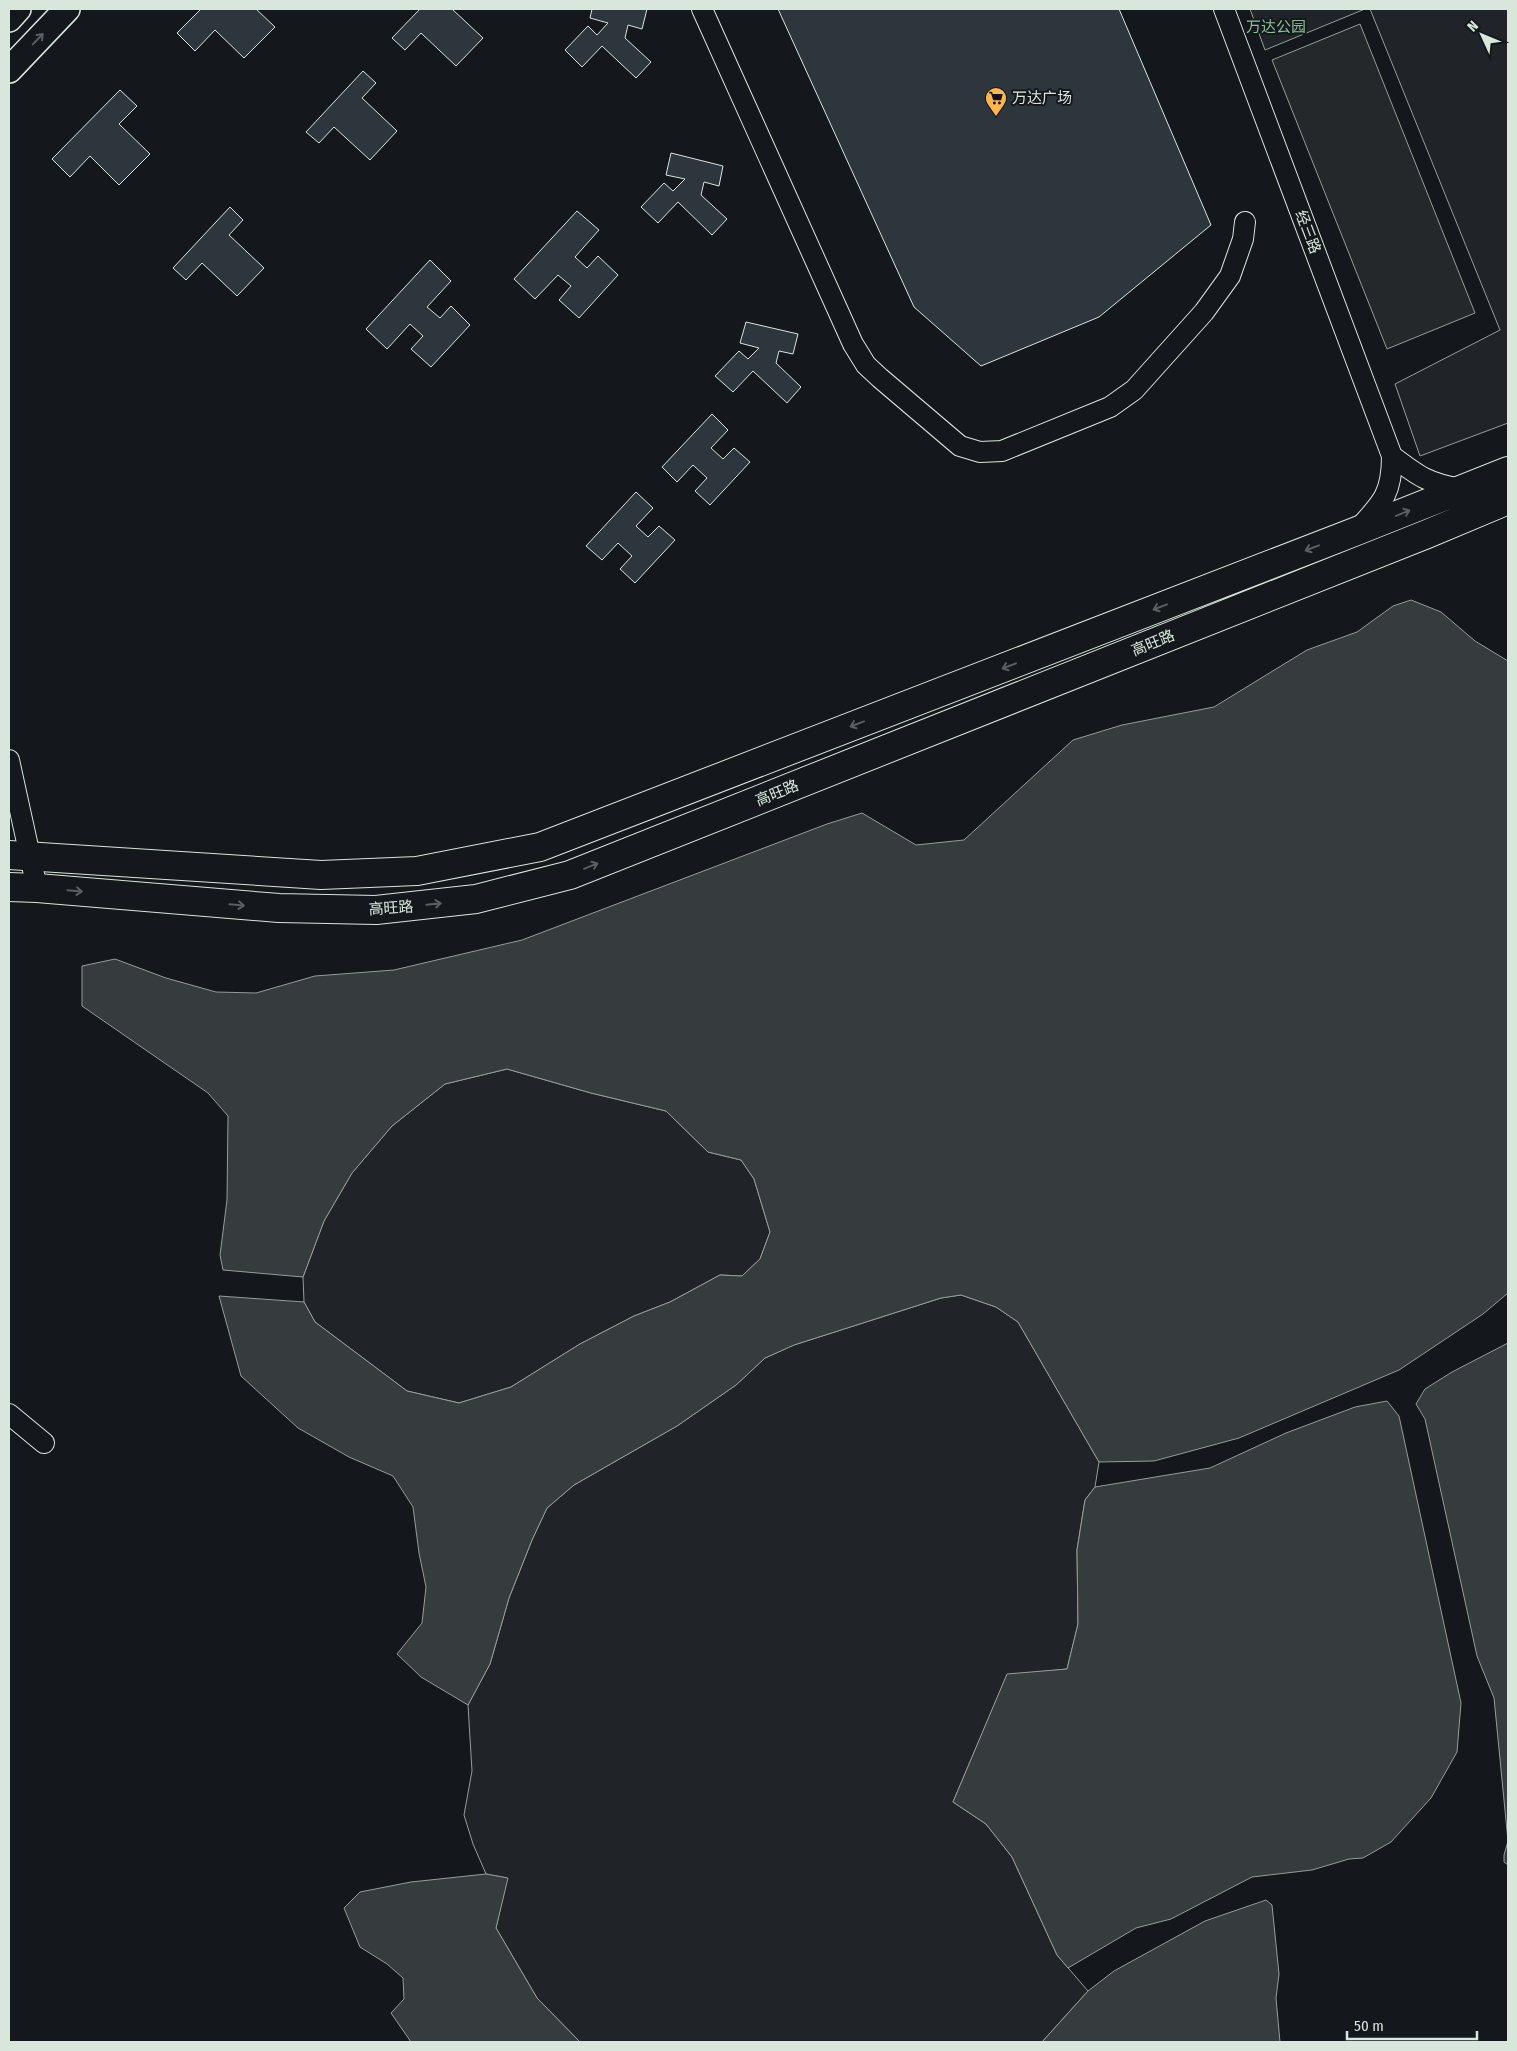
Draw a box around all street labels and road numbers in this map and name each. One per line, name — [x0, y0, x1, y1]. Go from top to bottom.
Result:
street label: 经三路 — [1292, 208, 1324, 256]
street label: 高旺路 — [1129, 626, 1177, 660]
street label: 高旺路 — [753, 776, 801, 810]
street label: 高旺路 — [368, 897, 414, 919]

